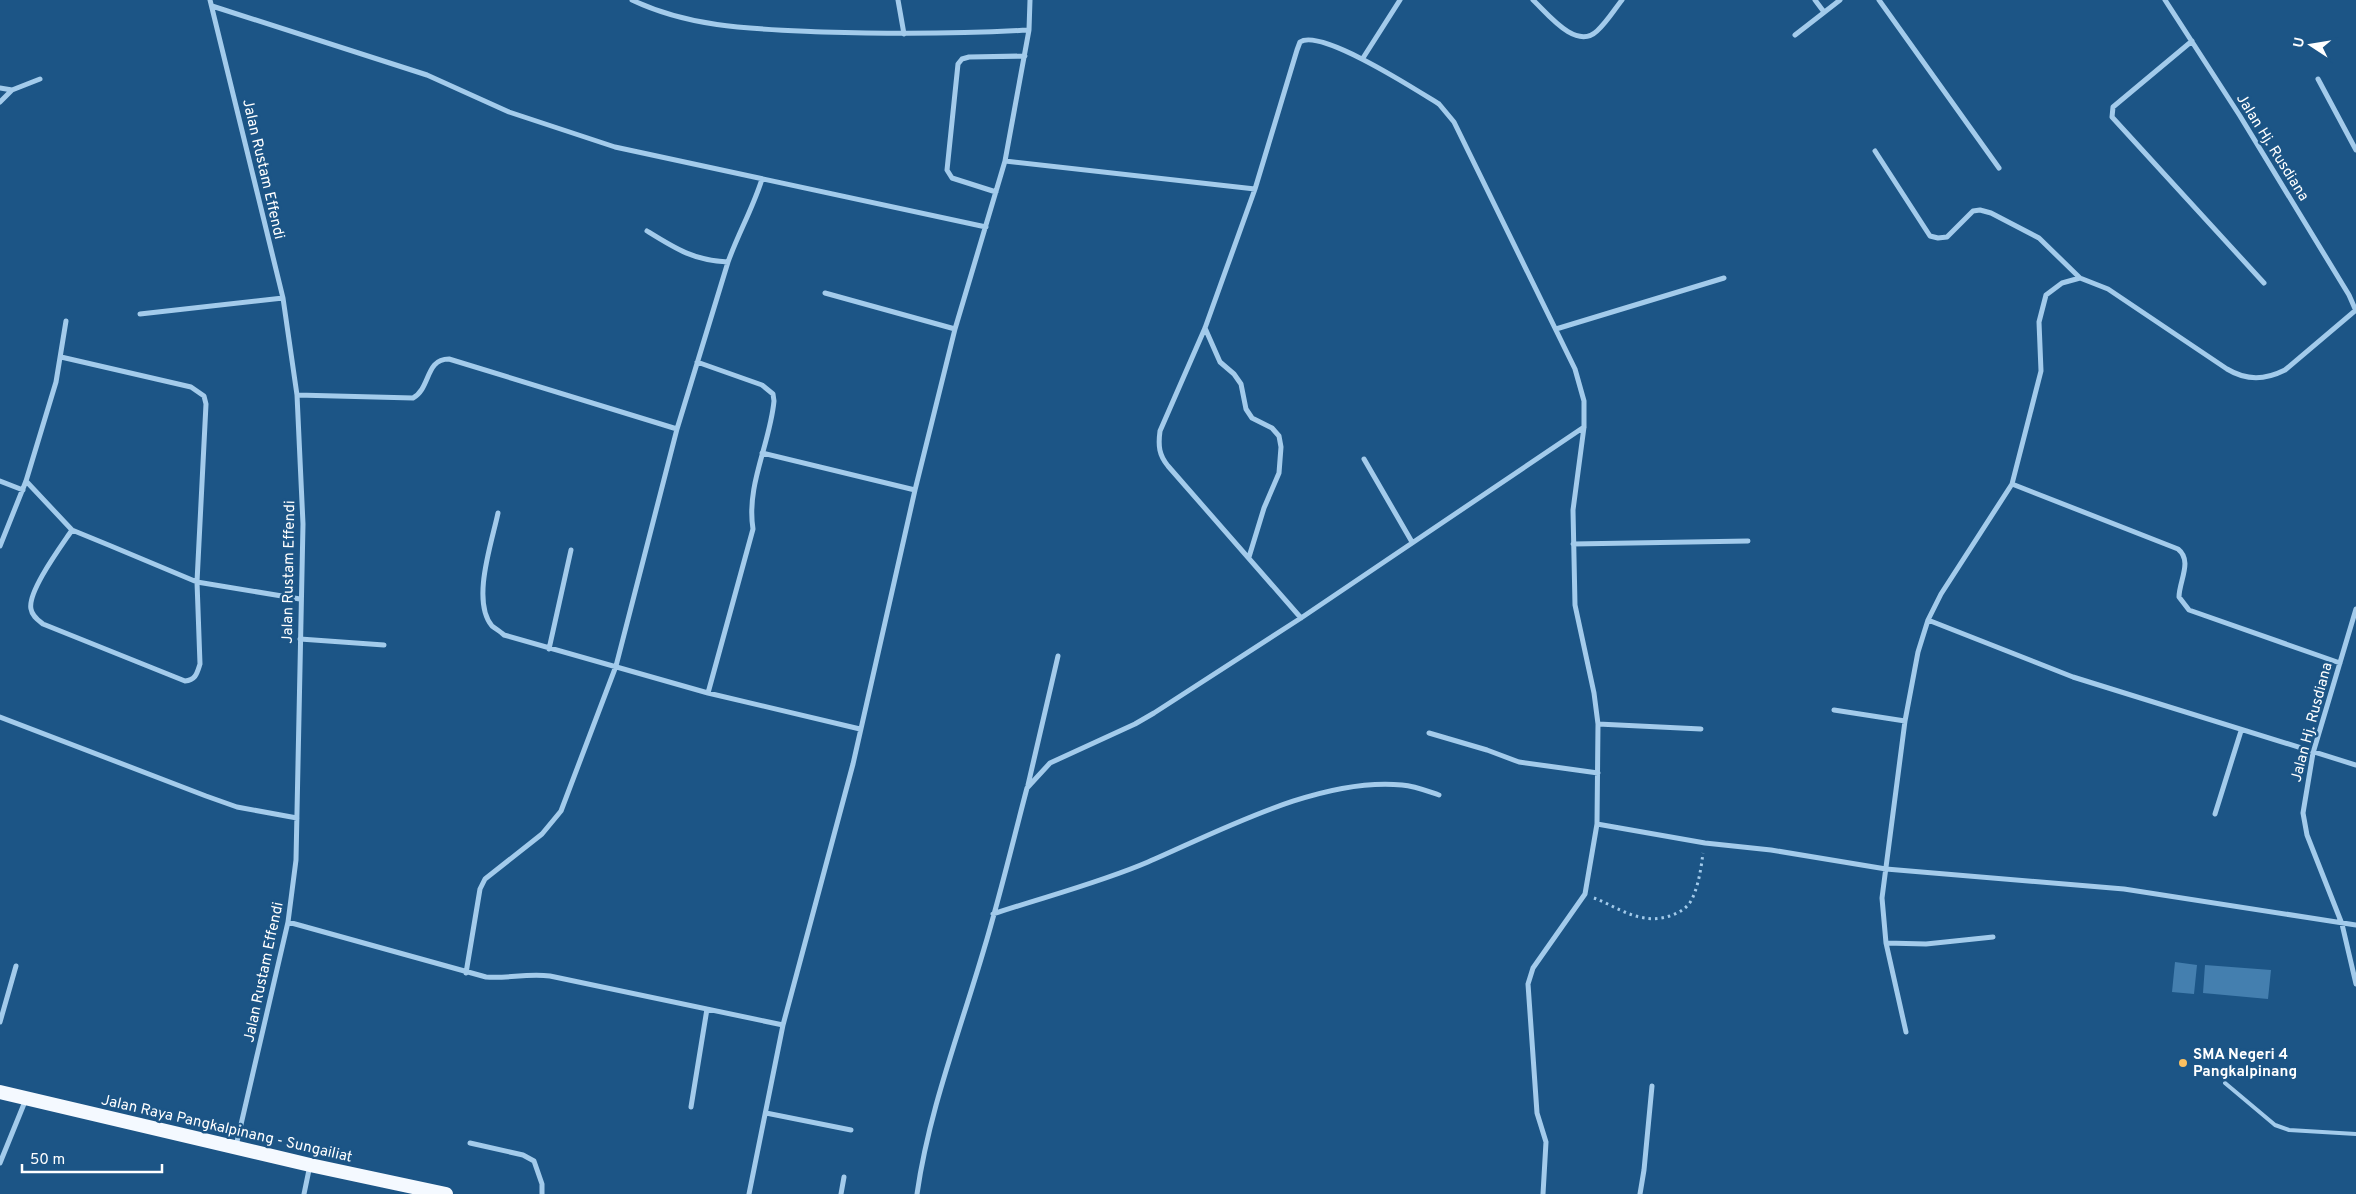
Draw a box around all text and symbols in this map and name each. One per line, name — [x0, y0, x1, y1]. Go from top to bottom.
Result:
north arrow — [2286, 20, 2336, 70]
text: U — [2290, 36, 2309, 49]
street label: Jalan Hj. Rusdiana — [2231, 91, 2312, 205]
street label: Jalan Rustam Effendi — [237, 97, 288, 241]
street label: Jalan Rustam Effendi — [279, 500, 300, 644]
street label: Jalan Hj. Rusdiana — [2287, 660, 2338, 784]
street label: Jalan Rustam Effendi — [240, 900, 289, 1044]
place label: SMA Negeri 4 Pangkalpinang — [2193, 1046, 2297, 1082]
marker: SMA Negeri 4 Pangkalpinang — [2177, 1057, 2189, 1069]
street label: Jalan Raya Pangkalpinang - Sungailiat — [99, 1091, 354, 1168]
scale bar — [22, 1142, 162, 1174]
text: 50 m — [30, 1151, 65, 1170]

